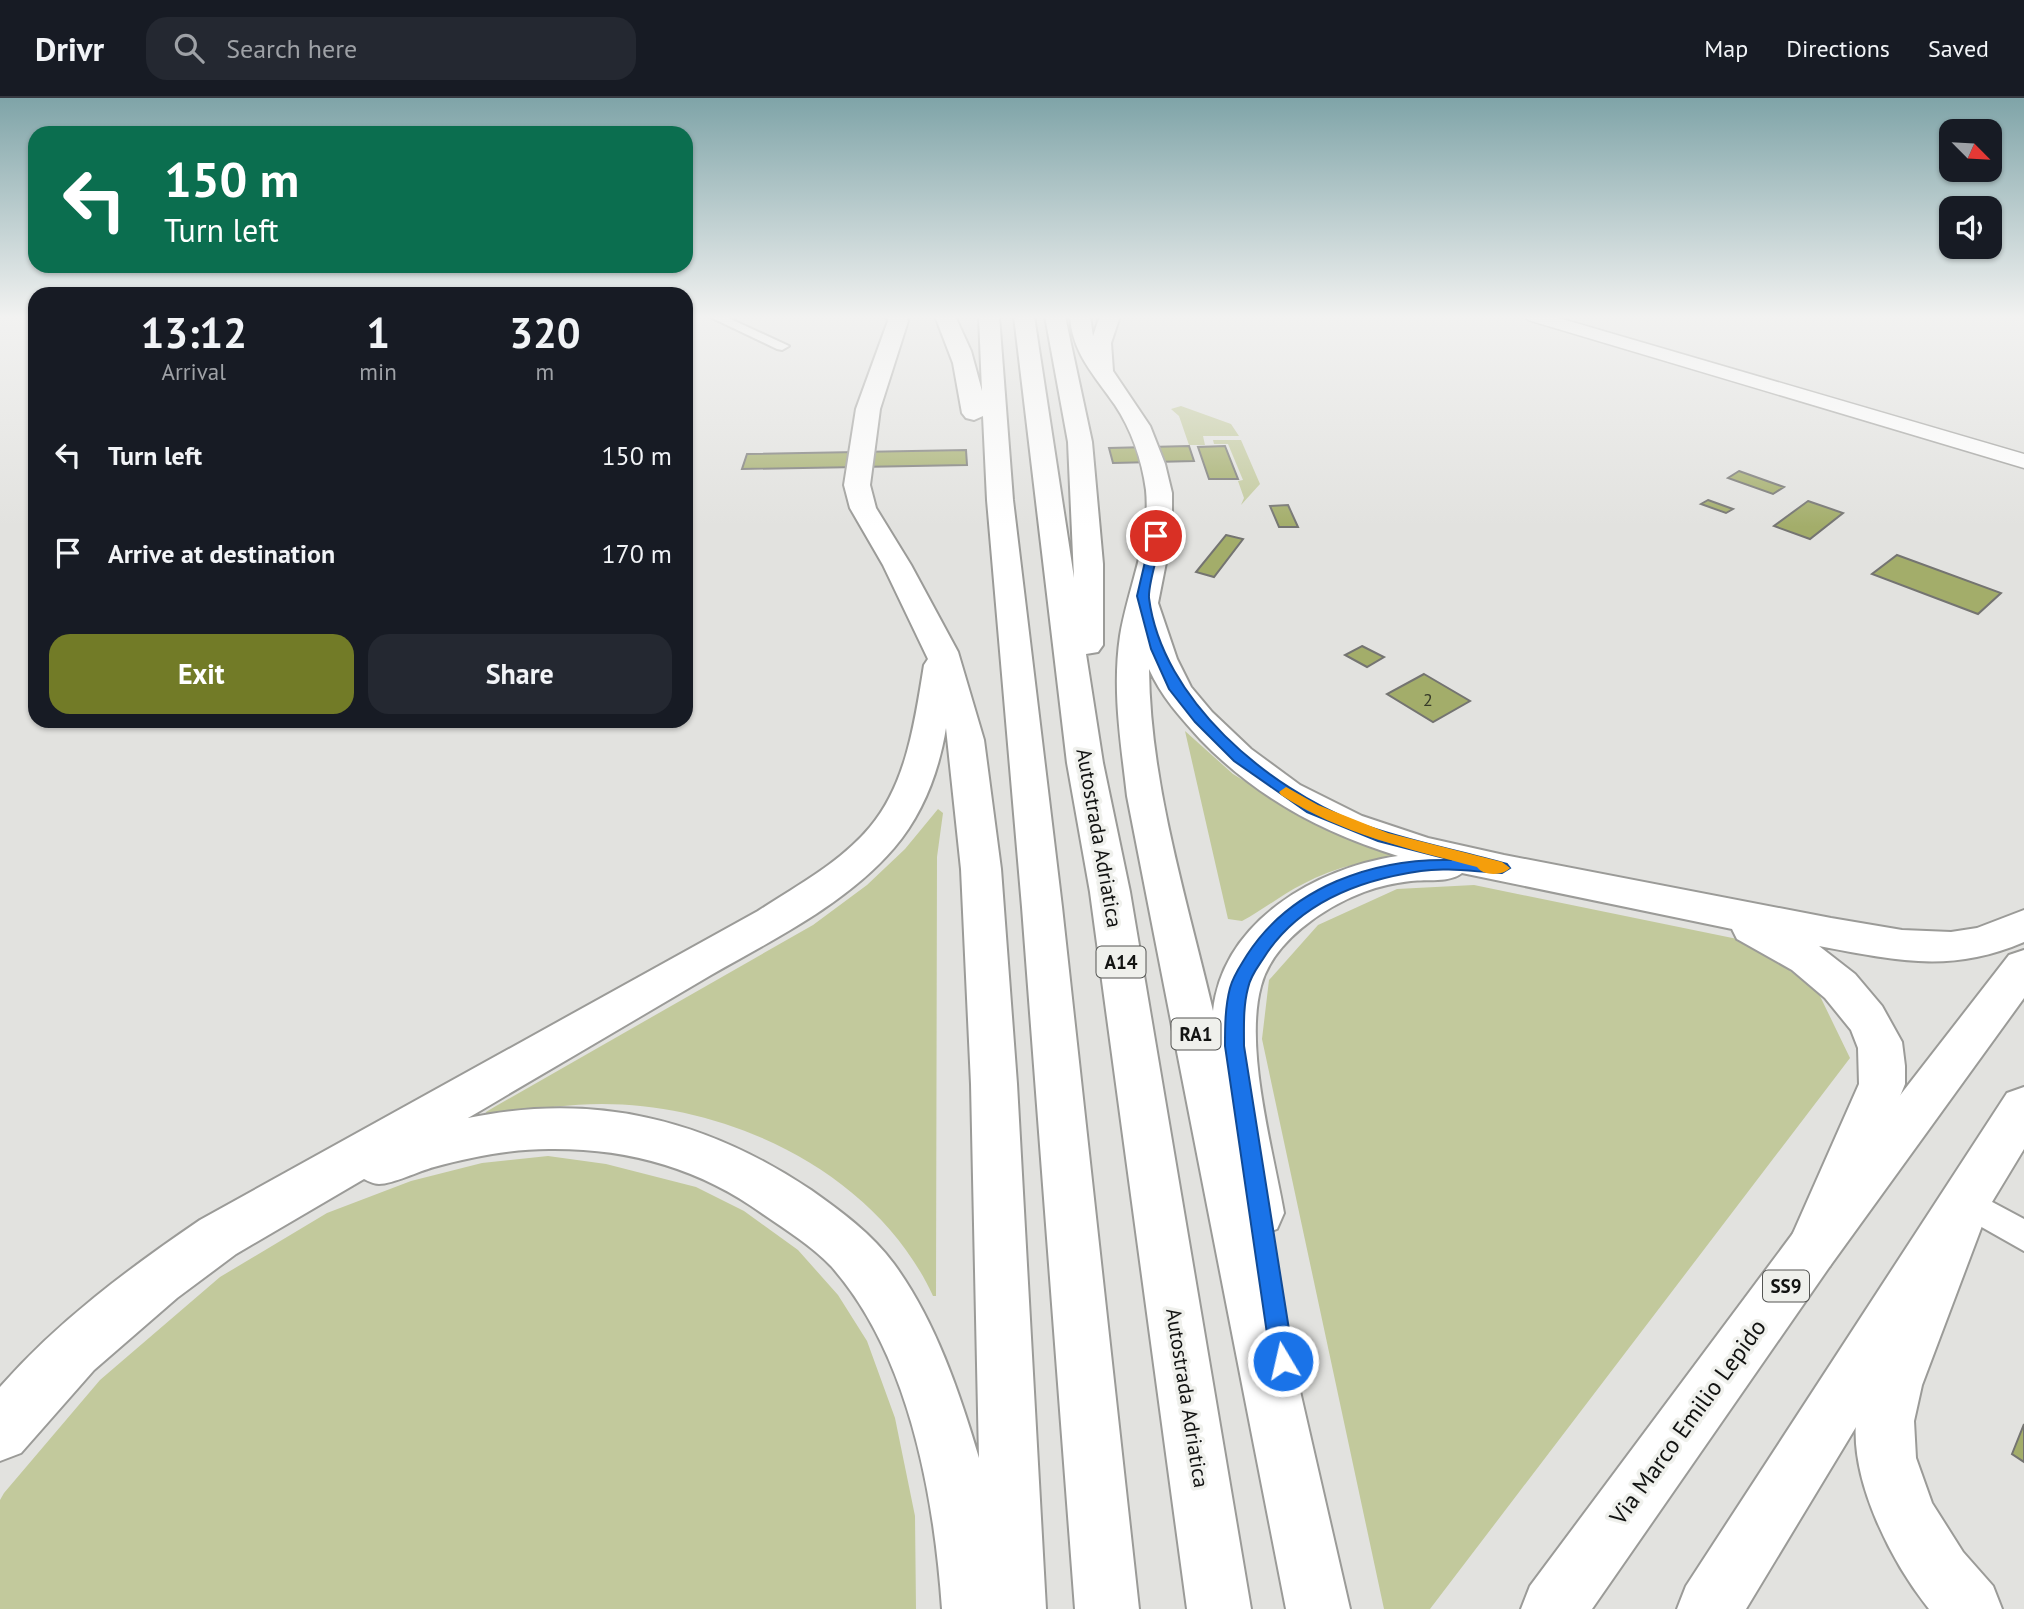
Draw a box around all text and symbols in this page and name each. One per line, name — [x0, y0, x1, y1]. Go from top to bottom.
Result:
search box — [146, 17, 636, 80]
text: Drivr — [35, 27, 104, 70]
icon: search — [170, 29, 208, 67]
text: Search here — [226, 32, 357, 65]
text: Map — [1704, 33, 1748, 64]
text: Directions — [1786, 33, 1890, 64]
text: Saved — [1928, 33, 1989, 64]
north arrow — [1939, 119, 2002, 182]
map controls — [1939, 119, 2002, 259]
text: 150 m — [164, 147, 299, 211]
icon: left — [49, 154, 140, 245]
button: sound — [1939, 196, 2002, 259]
text: Turn left — [164, 209, 279, 251]
text: 13:12 — [140, 305, 247, 360]
text: 1 — [366, 305, 390, 360]
text: 320 — [509, 305, 581, 360]
text: Arrival — [161, 357, 226, 386]
text: min — [359, 357, 397, 386]
text: m — [536, 357, 554, 386]
icon: left — [49, 436, 87, 474]
text: Turn left — [108, 439, 202, 472]
text: 150 m — [601, 439, 672, 472]
pin — [1126, 506, 1186, 566]
icon: arrive — [1137, 517, 1175, 555]
icon: arrive — [49, 534, 87, 572]
text: Arrive at destination — [108, 537, 335, 570]
text: 170 m — [601, 537, 672, 570]
button: Exit — [49, 634, 354, 714]
button: Share — [368, 634, 672, 714]
house number: 2 — [1423, 688, 1433, 711]
street label: Autostrada Adriatica — [1070, 746, 1129, 930]
road number: A14 — [1096, 946, 1146, 978]
road number: RA1 — [1172, 1018, 1220, 1050]
road number: SS9 — [1763, 1270, 1809, 1302]
street label: Autostrada Adriatica — [1160, 1306, 1215, 1490]
street label: Via Marco Emilio Lepido — [1602, 1313, 1773, 1531]
position arrow — [1246, 1324, 1320, 1398]

